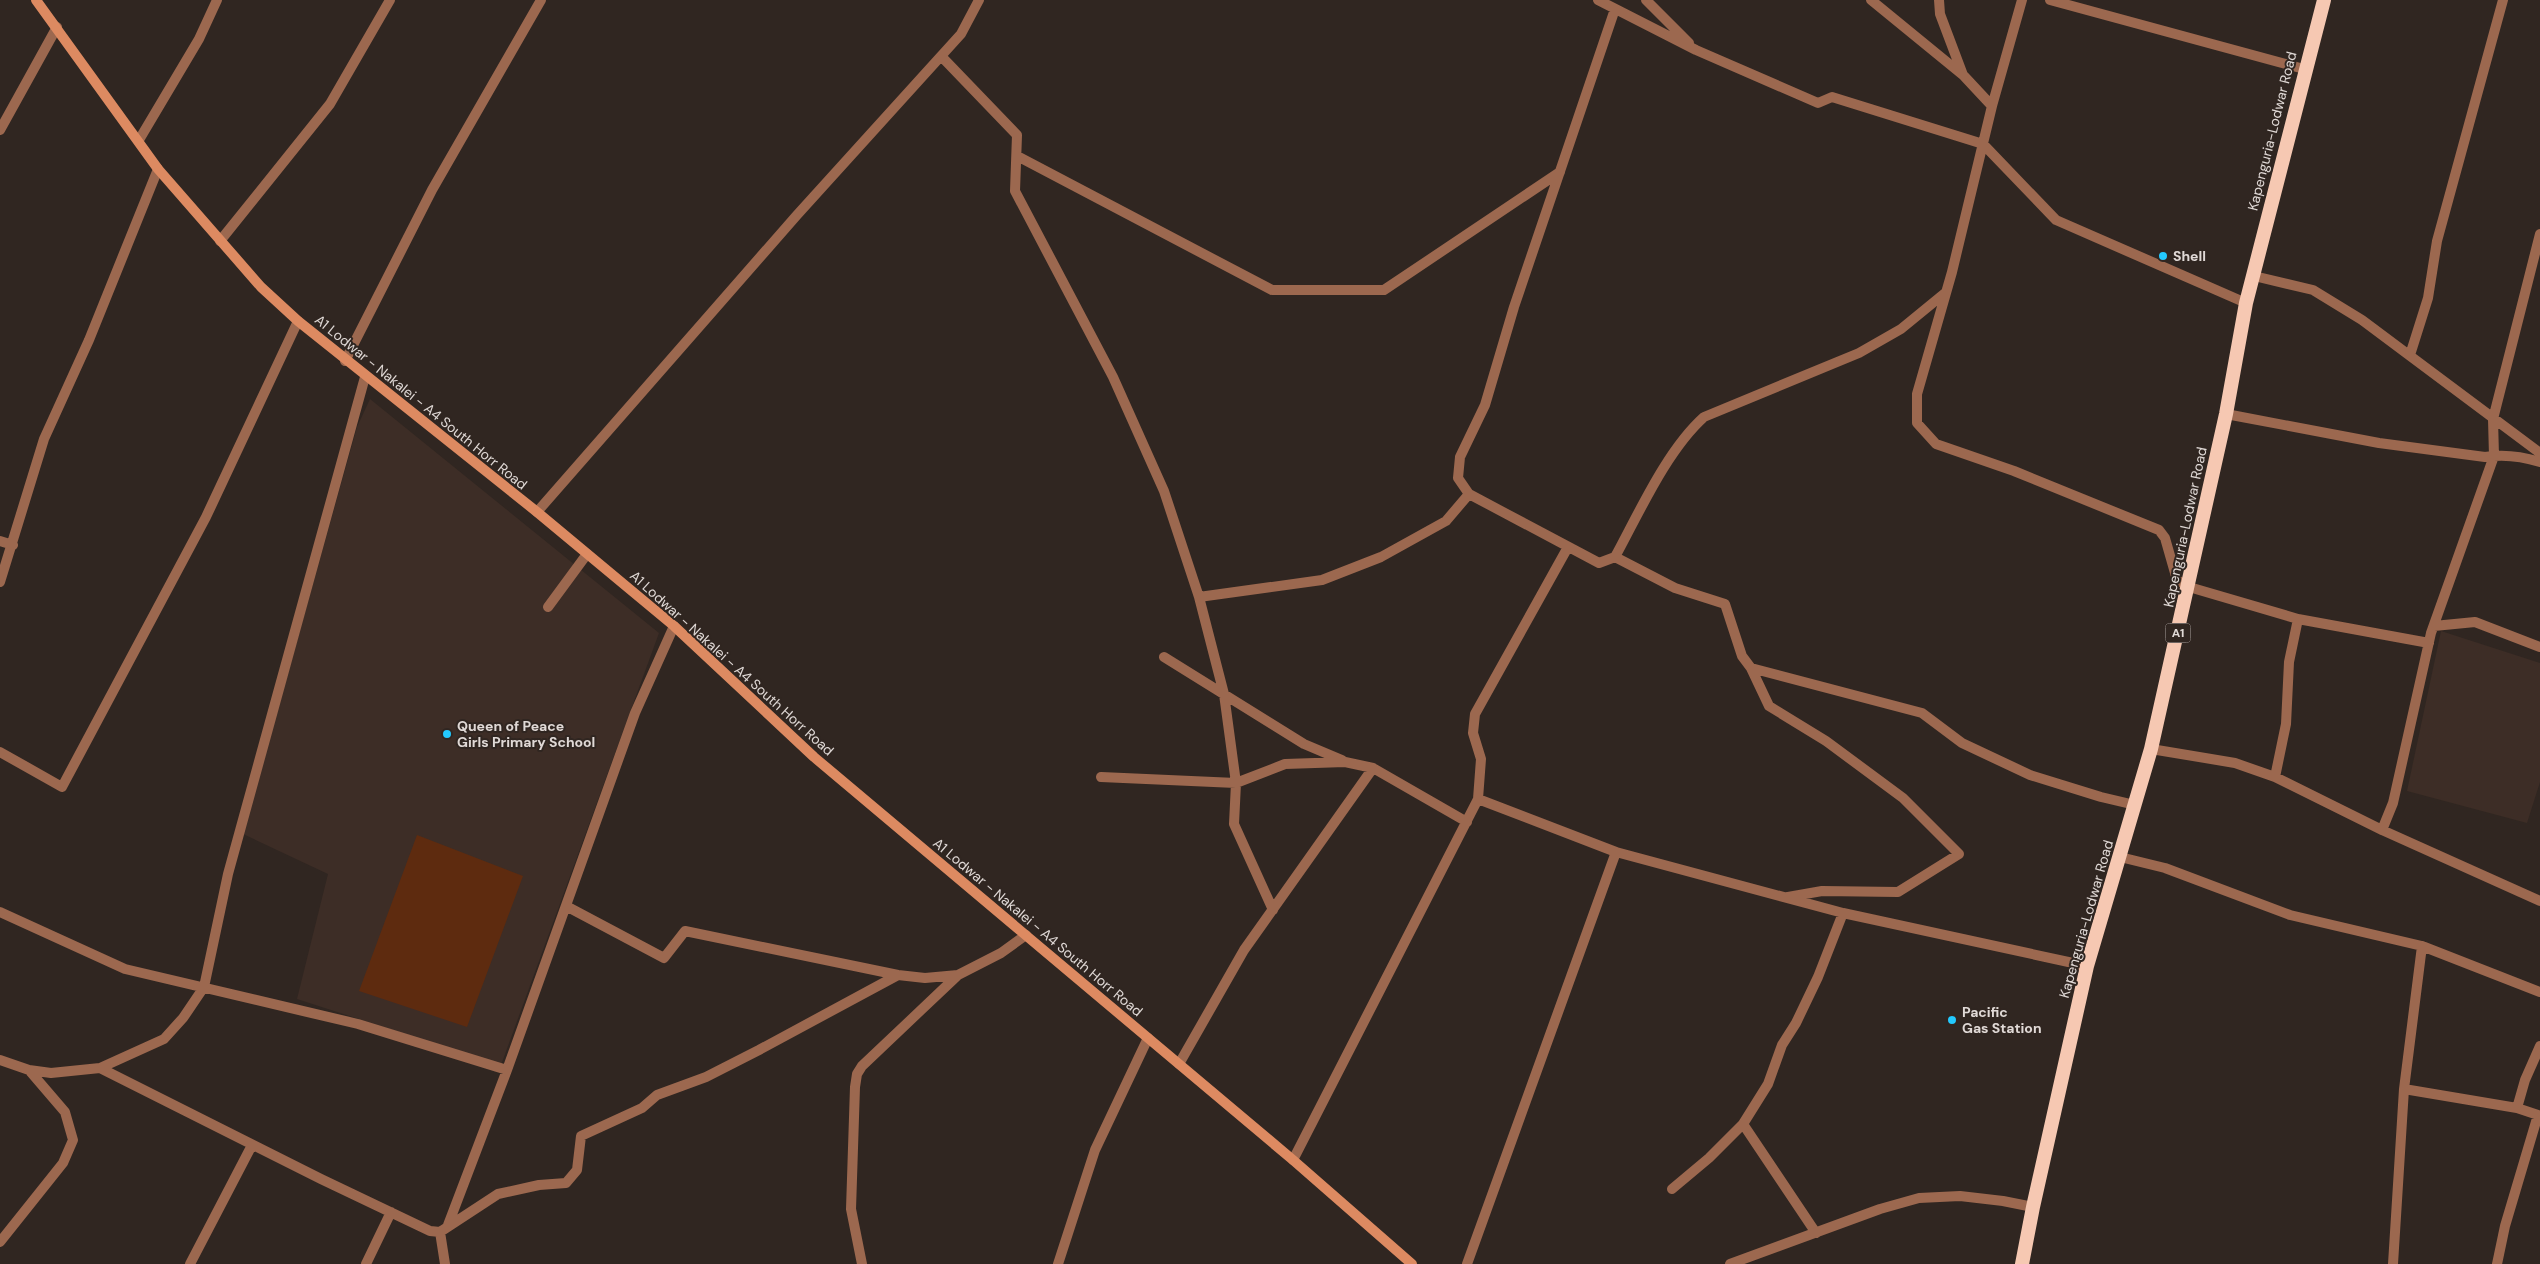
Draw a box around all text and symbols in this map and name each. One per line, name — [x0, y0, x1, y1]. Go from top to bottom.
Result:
street label: Kapenguria-Lodwar Road — [2243, 49, 2301, 213]
place label: Shell — [2173, 247, 2206, 265]
marker: Shell — [2157, 250, 2169, 262]
street label: A1 Lodwar - Nakalei - A4 South Horr Road — [311, 311, 531, 493]
street label: Kapenguria-Lodwar Road — [2159, 445, 2211, 609]
street label: A1 Lodwar - Nakalei - A4 South Horr Road — [626, 567, 838, 759]
road number: A1 — [2166, 624, 2190, 642]
place label: Queen of Peace Girls Primary School — [457, 717, 595, 751]
marker: Queen of Peace Girls Primary School — [441, 728, 453, 740]
street label: A1 Lodwar - Nakalei - A4 South Horr Road — [929, 834, 1147, 1020]
street label: Kapenguria-Lodwar Road — [2055, 838, 2117, 1000]
place label: Pacific Gas Station — [1962, 1003, 2042, 1037]
marker: Pacific Gas Station — [1946, 1014, 1958, 1026]

